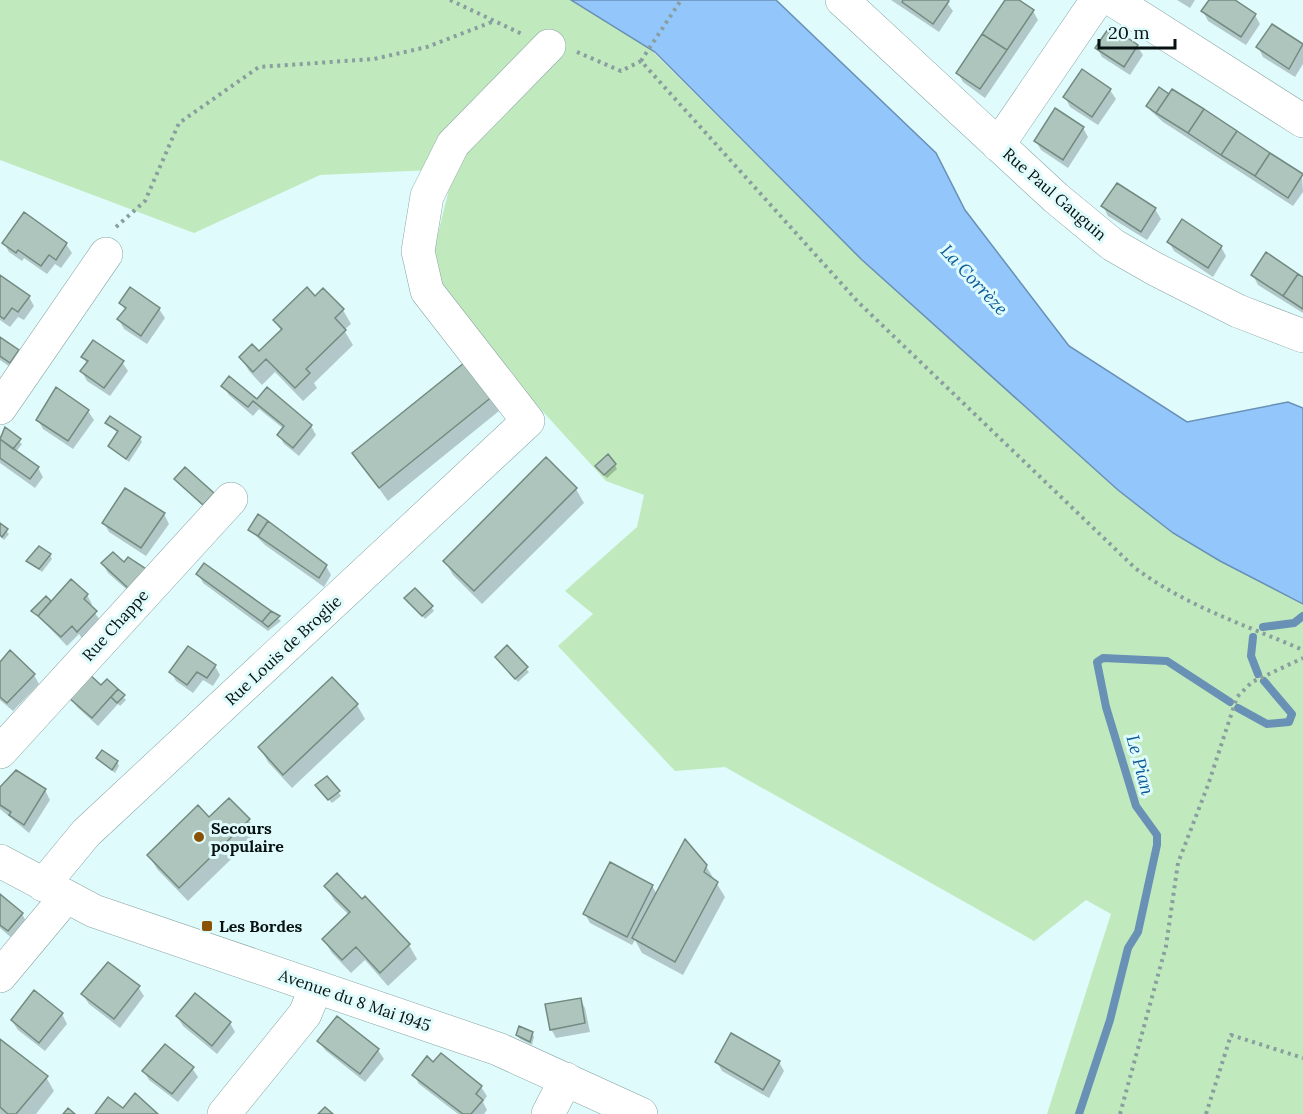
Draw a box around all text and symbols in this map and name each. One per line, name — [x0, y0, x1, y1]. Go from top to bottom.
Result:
scale bar — [1099, 12, 1176, 50]
text: 20 m — [1108, 21, 1150, 44]
street label: Rue Paul Gauguin — [999, 144, 1111, 245]
water label: La Corrèze — [936, 239, 1013, 320]
street label: Rue Chappe — [78, 585, 153, 665]
street label: Rue Louis de Broglie — [221, 591, 346, 709]
water label: Le Pian — [1121, 732, 1160, 797]
place label: Secours populaire — [211, 818, 284, 856]
marker: Secours populaire — [192, 830, 206, 844]
place label: Les Bordes — [219, 916, 303, 936]
marker: Les Bordes — [200, 919, 214, 933]
street label: Avenue du 8 Mai 1945 — [276, 964, 433, 1035]

